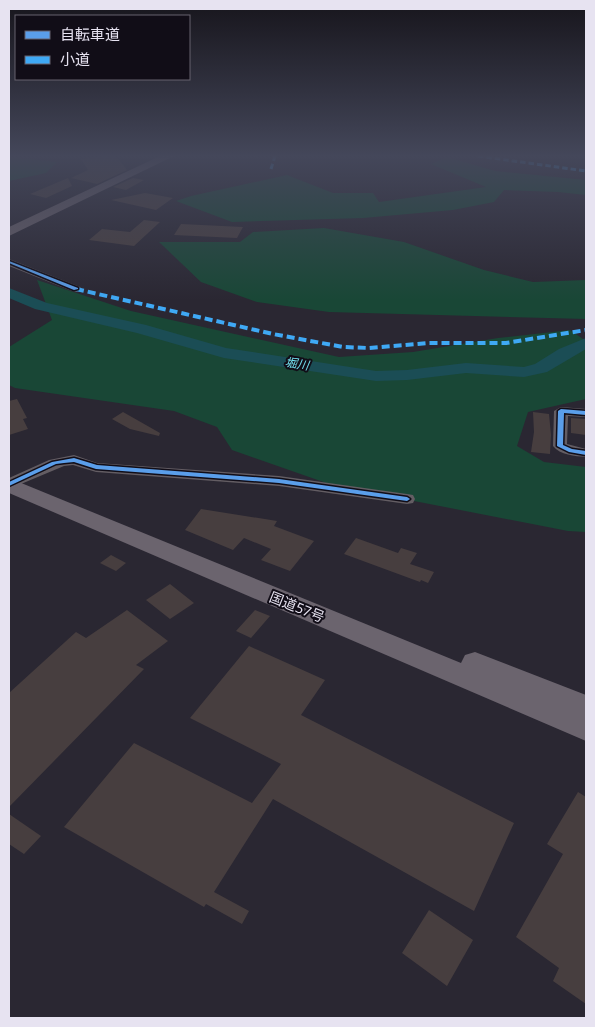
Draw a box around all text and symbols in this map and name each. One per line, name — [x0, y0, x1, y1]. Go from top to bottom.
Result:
legend — [15, 15, 190, 80]
text: 自転車道 — [60, 24, 120, 44]
text: 小道 — [60, 49, 90, 69]
water label: 堀川 — [284, 353, 312, 374]
street label: 国道57号 — [267, 587, 328, 626]

